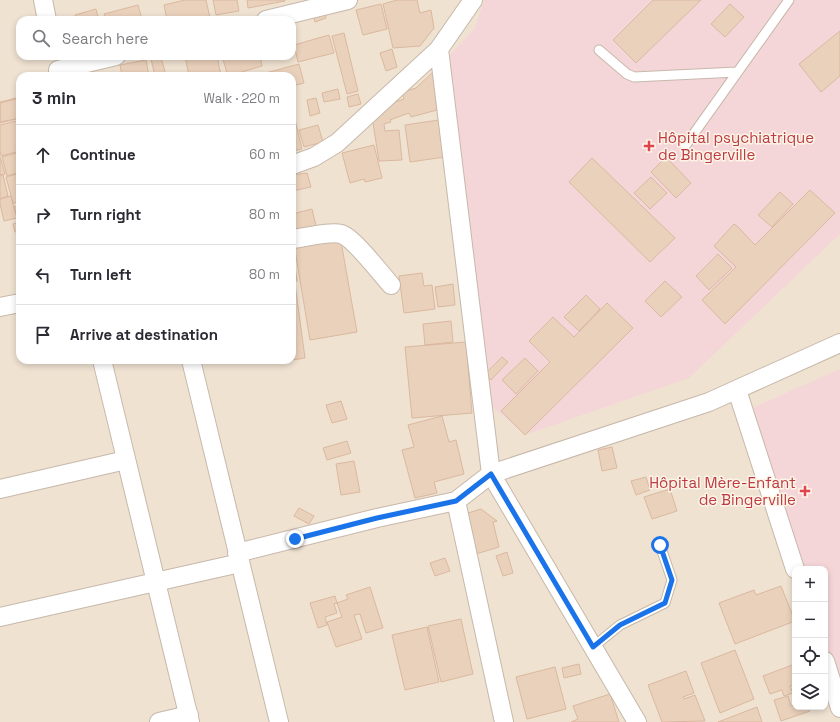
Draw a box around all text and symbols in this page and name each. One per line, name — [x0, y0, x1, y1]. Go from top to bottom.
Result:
search box — [16, 16, 296, 60]
icon: search — [30, 27, 52, 49]
text: Search here — [62, 29, 148, 48]
text: 3 min — [32, 87, 76, 109]
text: Walk · 220 m — [203, 90, 280, 107]
place label: Hôpital psychiatrique de Bingerville — [658, 128, 814, 164]
marker: Hôpital psychiatrique de Bingerville — [643, 140, 655, 152]
icon: ahead — [32, 144, 54, 166]
text: Continue — [70, 145, 136, 164]
text: 60 m — [249, 146, 280, 163]
icon: right — [32, 204, 54, 226]
text: Turn right — [70, 205, 141, 224]
text: 80 m — [249, 206, 280, 223]
icon: left — [32, 264, 54, 286]
text: Turn left — [70, 265, 132, 284]
text: 80 m — [249, 266, 280, 283]
icon: arrive — [32, 324, 54, 346]
text: Arrive at destination — [70, 325, 218, 344]
place label: Hôpital Mère-Enfant de Bingerville — [649, 473, 796, 509]
marker: Hôpital Mère-Enfant de Bingerville — [799, 485, 811, 497]
route end — [286, 530, 304, 548]
route start — [651, 536, 669, 554]
map controls — [792, 566, 828, 710]
button: + — [792, 566, 828, 602]
button: − — [792, 602, 828, 638]
button: locate — [792, 638, 828, 674]
button: layers — [792, 674, 828, 710]

